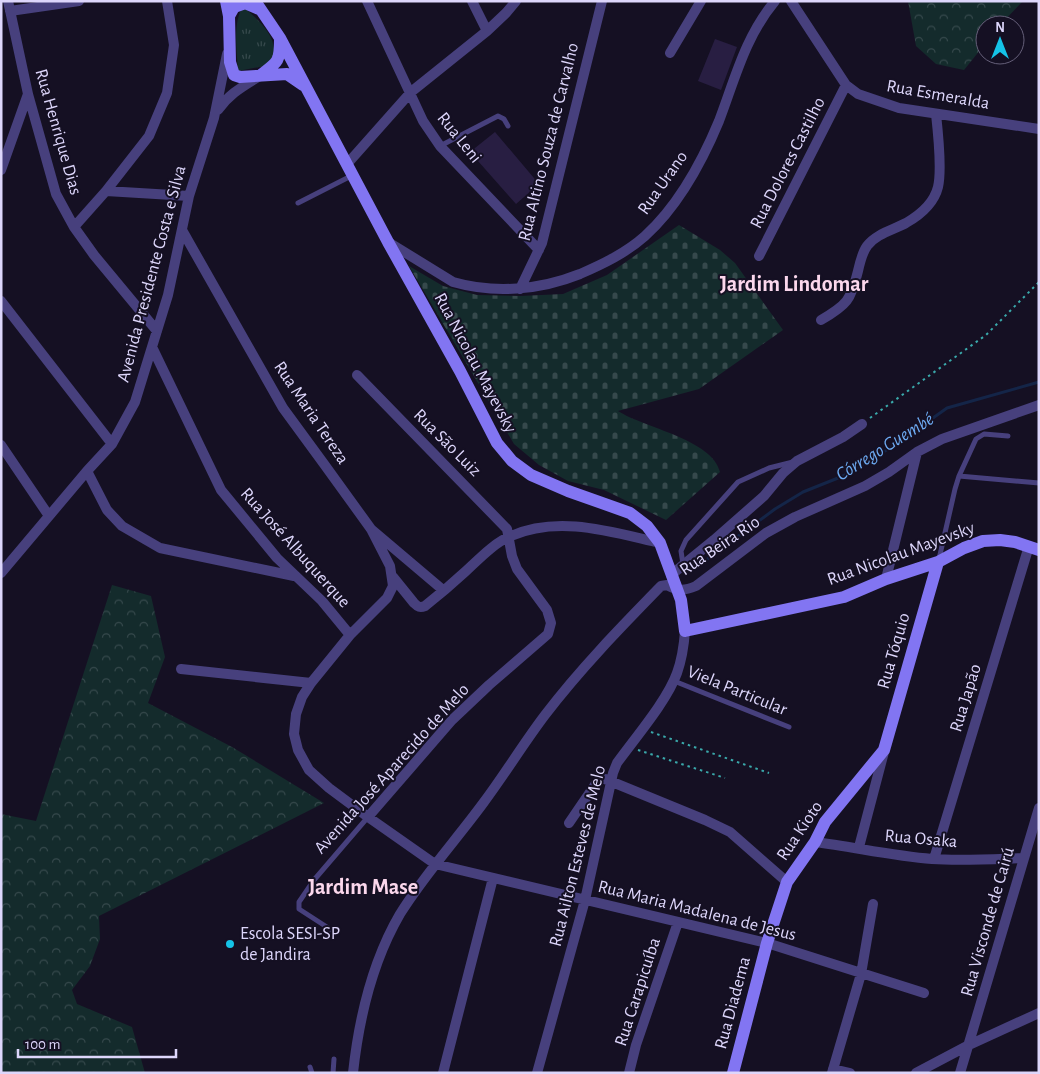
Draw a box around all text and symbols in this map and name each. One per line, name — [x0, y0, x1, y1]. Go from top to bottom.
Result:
north arrow — [975, 15, 1025, 65]
text: N — [995, 21, 1005, 35]
street label: Rua Altino Souza de Carvalho — [516, 41, 582, 243]
street label: Rua Henrique Dias — [31, 67, 85, 197]
street label: Rua Esmeralda — [885, 77, 991, 113]
street label: Rua Dolores Castilho — [747, 94, 829, 231]
street label: Rua Leni — [433, 109, 485, 167]
street label: Rua Urano — [635, 148, 691, 218]
street label: Avenida Presidente Costa e Silva — [114, 164, 190, 384]
district label: Jardim Lindomar — [720, 273, 869, 295]
street label: Rua Nicolau Mayevsky — [431, 290, 520, 436]
street label: Rua Maria Tereza — [270, 358, 352, 468]
street label: Rua São Luiz — [410, 406, 484, 480]
water label: Córrego Guembé — [833, 409, 937, 485]
street label: Rua José Albuquerque — [237, 485, 353, 611]
street label: Rua Beira Rio — [677, 513, 763, 579]
street label: Rua Nicolau Mayevsky — [825, 519, 977, 589]
street label: Rua Tóquio — [875, 611, 913, 691]
street label: Rua Japão — [947, 662, 985, 734]
street label: Viela Particular — [684, 663, 790, 719]
street label: Avenida José Aparecido de Melo — [311, 680, 473, 857]
street label: Rua Ailton Esteves de Melo — [547, 763, 609, 948]
street label: Rua Kioto — [774, 798, 826, 864]
street label: Rua Osaka — [884, 827, 958, 851]
street label: Rua Visconde de Cairú — [958, 845, 1018, 999]
district label: Jardim Mase — [308, 876, 418, 898]
street label: Rua Maria Madalena de Jesus — [596, 878, 798, 944]
place label: Escola SESI-SP de Jandira — [240, 925, 340, 964]
street label: Rua Carapicuíba — [612, 935, 664, 1049]
marker: Escola SESI-SP de Jandira — [224, 938, 236, 950]
street label: Rua Diadema — [712, 955, 754, 1051]
scale bar — [18, 1026, 175, 1058]
text: 100 m — [25, 1037, 60, 1052]

